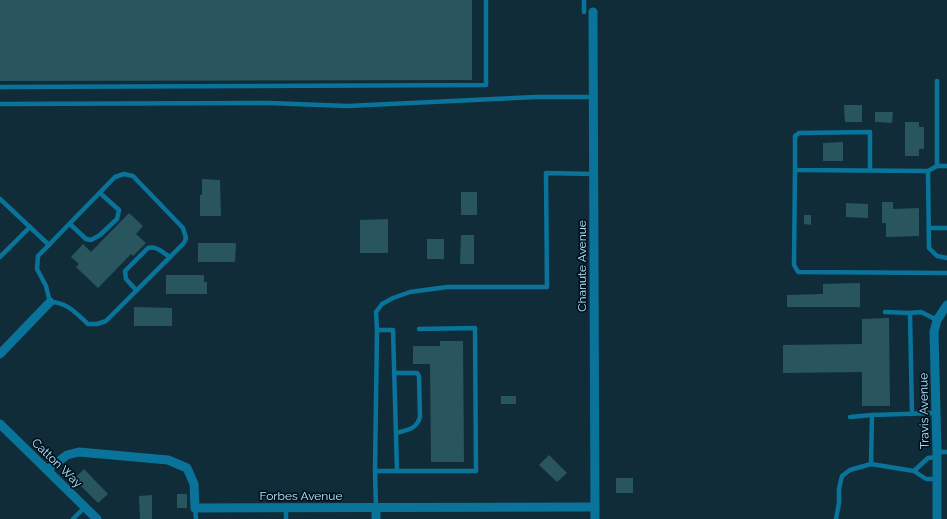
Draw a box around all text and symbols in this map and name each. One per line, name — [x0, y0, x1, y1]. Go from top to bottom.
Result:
street label: Chanute Avenue — [575, 220, 589, 312]
street label: Travis Avenue — [916, 373, 932, 449]
street label: Catton Way — [29, 436, 85, 491]
street label: Forbes Avenue — [259, 489, 343, 503]

